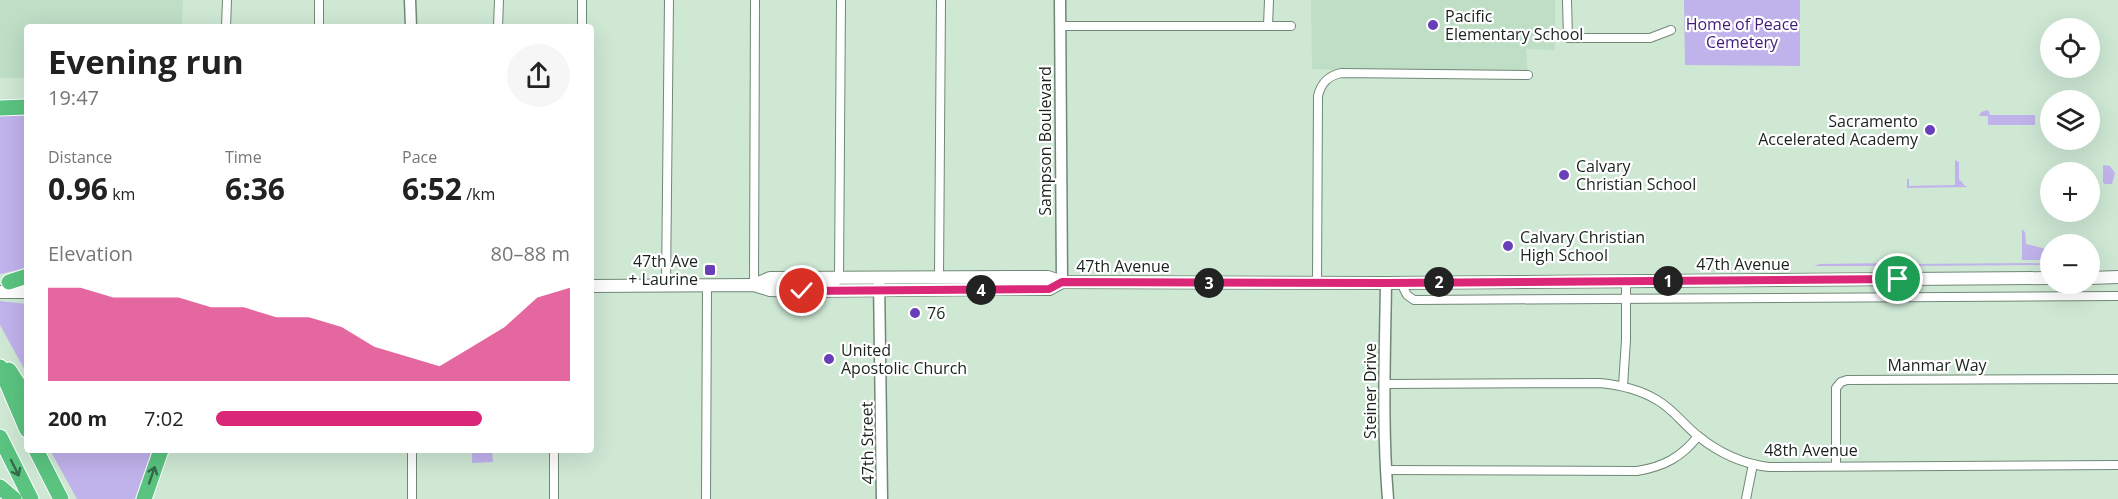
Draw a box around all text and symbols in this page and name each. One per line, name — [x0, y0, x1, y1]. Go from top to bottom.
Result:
place label: Pacific Elementary School — [1445, 5, 1583, 45]
park label: Home of Peace Cemetery — [1686, 13, 1798, 53]
marker: Pacific Elementary School — [1426, 18, 1440, 32]
map controls — [2040, 18, 2100, 294]
button: locate — [2040, 18, 2100, 78]
text: Evening run — [48, 39, 244, 84]
button: share — [507, 44, 570, 107]
street label: Sampson Boulevard — [1034, 66, 1056, 216]
text: 19:47 — [48, 84, 99, 111]
button: layers — [2040, 90, 2100, 150]
place label: Sacramento Accelerated Academy — [1758, 110, 1919, 150]
marker: Sacramento Accelerated Academy — [1923, 123, 1937, 137]
text: Distance — [48, 146, 112, 168]
text: Time — [225, 146, 262, 168]
text: Pace — [402, 146, 437, 168]
place label: Calvary Christian School — [1576, 155, 1696, 195]
button: + — [2040, 162, 2100, 222]
text: 0.96 — [48, 168, 108, 209]
text: 6:36 — [225, 168, 285, 209]
text: 6:52 — [402, 168, 462, 209]
marker: Calvary Christian School — [1557, 168, 1571, 182]
text: km — [108, 183, 135, 205]
text: /km — [462, 183, 495, 205]
place label: Calvary Christian High School — [1520, 226, 1645, 266]
button: − — [2040, 234, 2100, 294]
marker: Calvary Christian High School — [1501, 239, 1515, 253]
text: Elevation — [48, 240, 133, 267]
text: 80–88 m — [491, 240, 570, 267]
place label: 47th Ave + Laurine — [628, 250, 698, 290]
street label: 47th Avenue — [1696, 253, 1790, 275]
pin — [1872, 253, 1923, 304]
street label: 47th Avenue — [1076, 255, 1170, 277]
icon: arrive — [1881, 262, 1914, 295]
marker: 47th Ave + Laurine — [703, 263, 717, 277]
pin — [776, 265, 827, 316]
pin: 1 — [1653, 266, 1683, 296]
pin: 2 — [1424, 267, 1454, 297]
pin: 3 — [1194, 268, 1224, 298]
text: 1 — [1663, 270, 1673, 292]
text: 2 — [1434, 271, 1444, 293]
text: 3 — [1204, 272, 1214, 294]
icon: check — [785, 274, 818, 307]
pin: 4 — [966, 275, 996, 305]
text: 4 — [976, 279, 986, 301]
place label: 76 — [927, 302, 945, 324]
marker: 76 — [908, 306, 922, 320]
place label: United Apostolic Church — [841, 339, 967, 379]
street label: Steiner Drive — [1359, 343, 1381, 439]
marker: United Apostolic Church — [822, 352, 836, 366]
street label: Manmar Way — [1887, 354, 1988, 376]
street label: 47th Street — [855, 401, 879, 485]
text: 200 m — [48, 405, 107, 432]
text: 7:02 — [144, 405, 184, 432]
street label: 48th Avenue — [1764, 439, 1858, 461]
one-way arrow — [10, 459, 22, 477]
one-way arrow — [148, 466, 159, 484]

